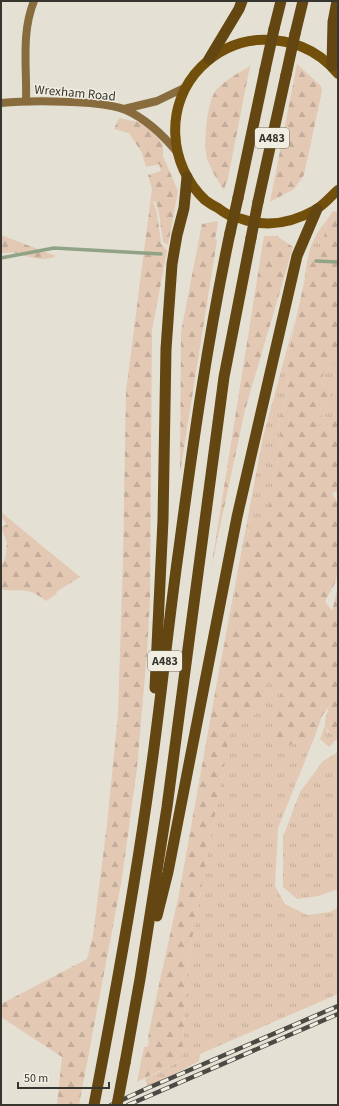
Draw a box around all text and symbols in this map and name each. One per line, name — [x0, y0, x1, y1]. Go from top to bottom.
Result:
street label: Wrexham Road — [34, 80, 116, 106]
road number: A483 — [255, 128, 289, 148]
road number: A483 — [148, 651, 182, 671]
scale bar — [18, 1064, 109, 1090]
text: 50 m — [24, 1070, 48, 1087]

